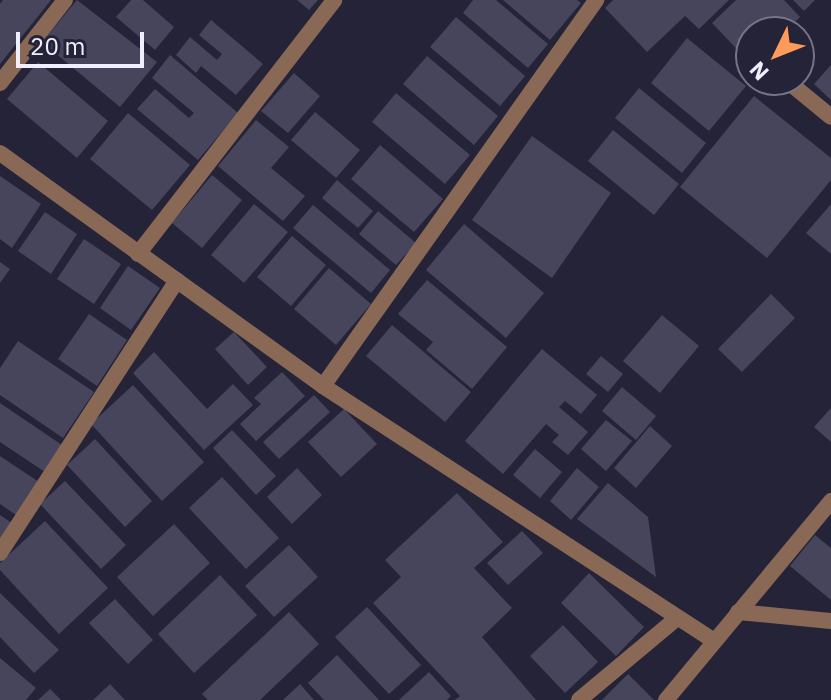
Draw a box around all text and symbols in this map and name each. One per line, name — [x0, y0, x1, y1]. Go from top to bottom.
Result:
scale bar — [20, 16, 148, 66]
north arrow — [735, 16, 815, 96]
text: 20 m — [30, 30, 85, 62]
text: N — [743, 56, 775, 87]

